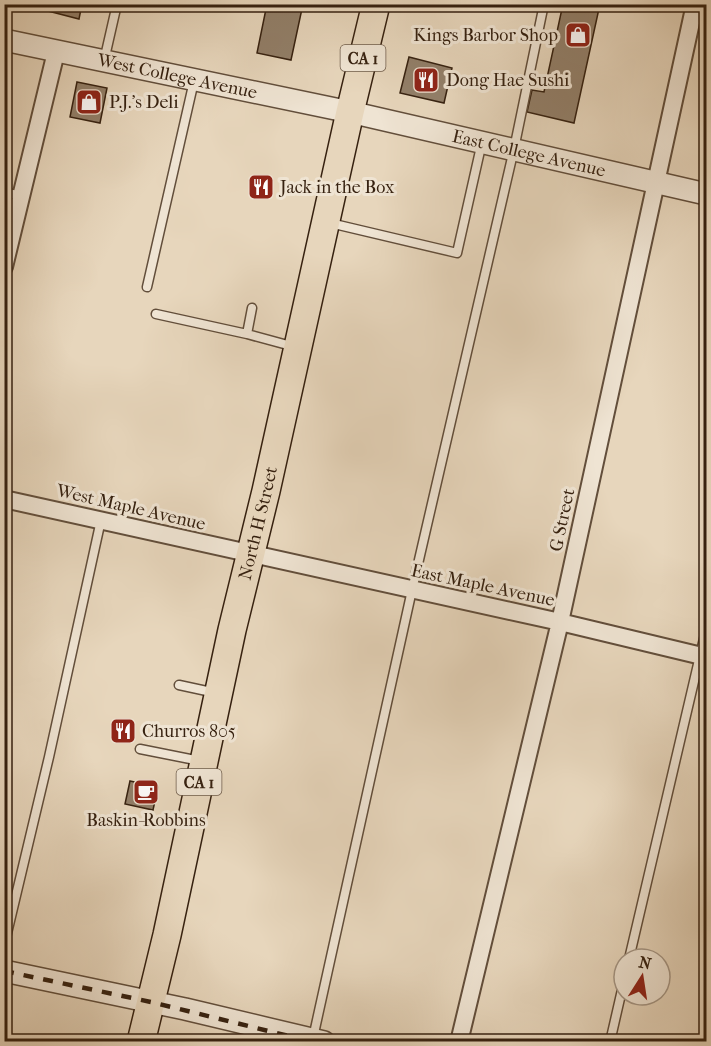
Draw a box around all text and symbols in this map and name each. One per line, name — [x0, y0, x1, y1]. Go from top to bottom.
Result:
shop icon: Kings Barbor Shop — [563, 20, 593, 50]
place label: Kings Barbor Shop — [413, 25, 558, 46]
road number: CA 1 — [340, 45, 386, 71]
street label: West College Avenue — [94, 49, 259, 103]
restaurant icon: Dong Hae Sushi — [411, 65, 441, 95]
place label: Dong Hae Sushi — [446, 70, 570, 91]
shop icon: P.J.'s Deli — [74, 87, 104, 117]
place label: P.J.'s Deli — [109, 92, 179, 113]
street label: East College Avenue — [450, 126, 608, 182]
restaurant icon: Jack in the Box — [246, 172, 276, 202]
place label: Jack in the Box — [278, 177, 395, 198]
street label: North H Street — [235, 464, 282, 582]
street label: West Maple Avenue — [53, 480, 208, 535]
street label: G Street — [546, 486, 580, 554]
street label: East Maple Avenue — [409, 560, 557, 611]
restaurant icon: Churros 805 — [108, 716, 138, 746]
place label: Churros 805 — [142, 721, 236, 742]
road number: CA 1 — [176, 769, 222, 795]
cafe icon: Baskin-Robbins — [131, 777, 161, 807]
place label: Baskin-Robbins — [86, 810, 206, 831]
north arrow — [612, 947, 672, 1007]
text: N — [637, 952, 654, 974]

